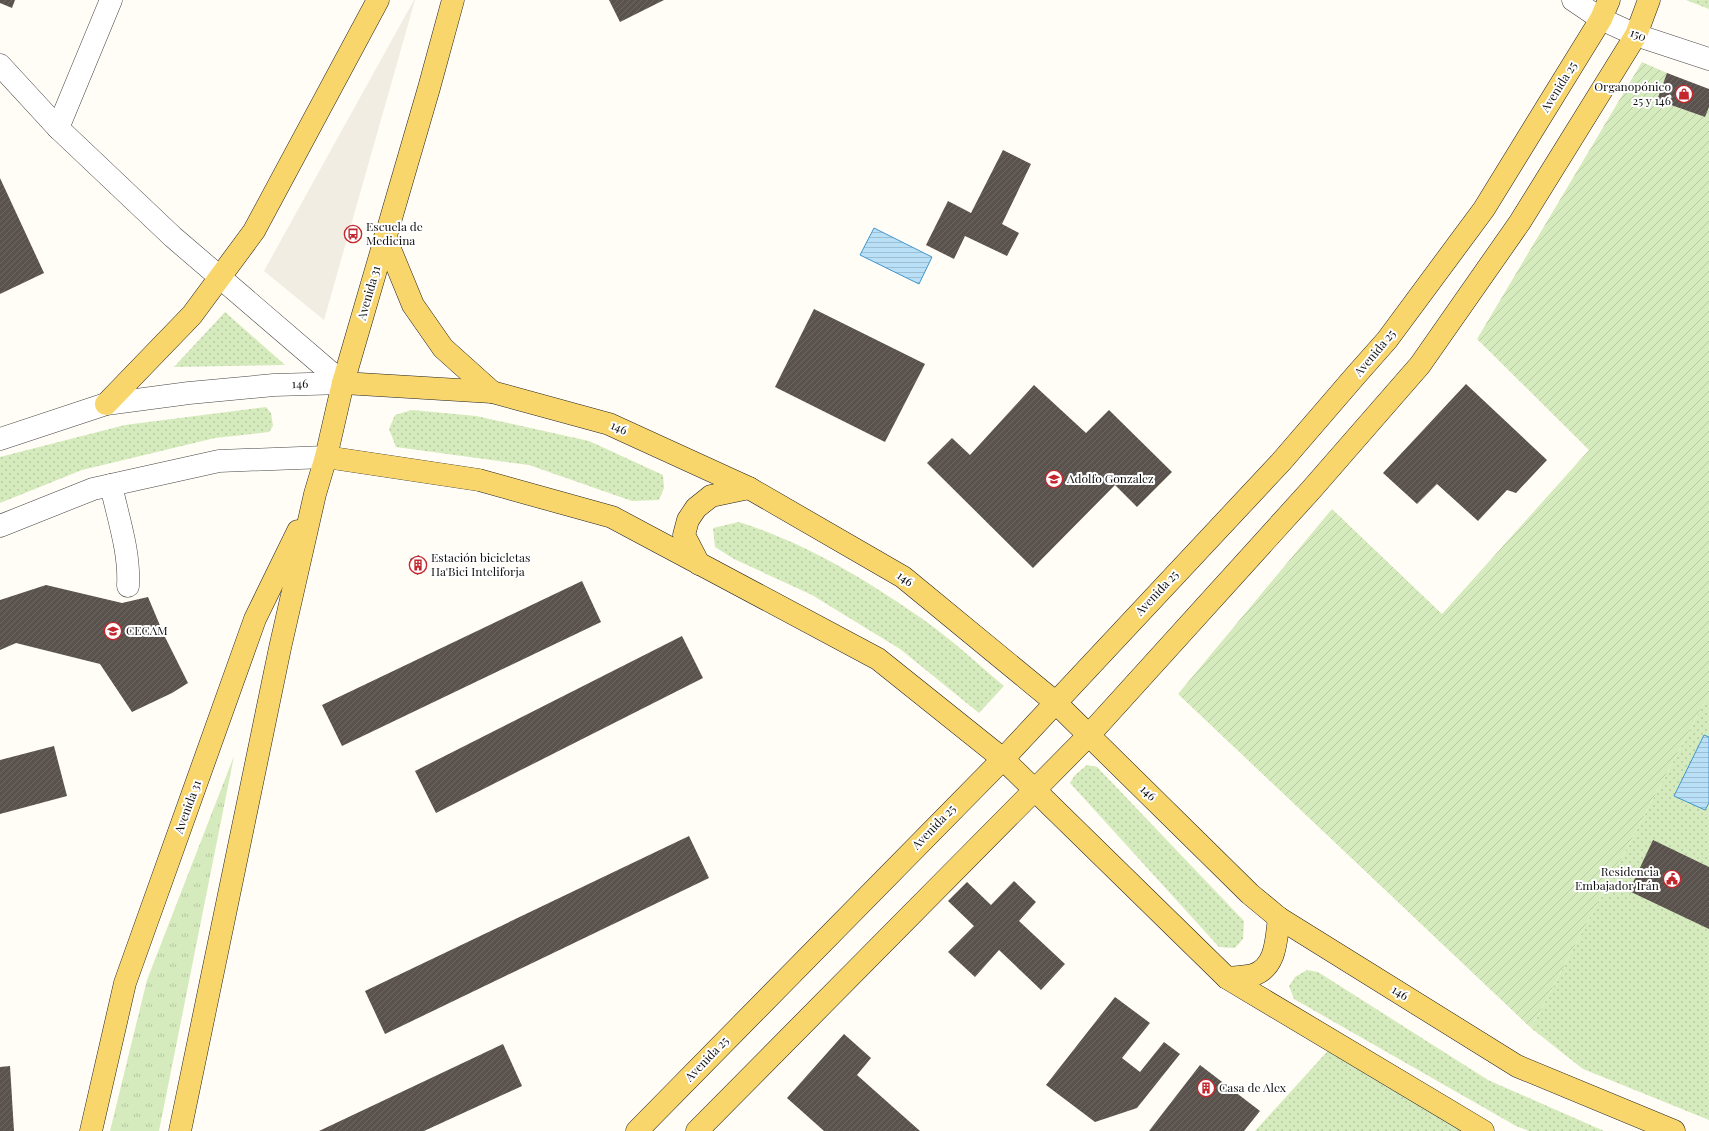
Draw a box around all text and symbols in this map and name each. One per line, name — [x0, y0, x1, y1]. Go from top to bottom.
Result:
street label: 150 — [1628, 24, 1649, 44]
street label: Avenida 25 — [1536, 58, 1580, 116]
place label: Organopónico 25 y 146 — [1594, 78, 1671, 108]
shop icon: Organopónico 25 y 146 — [1674, 84, 1694, 104]
place label: Escuela de Medicina — [366, 218, 423, 248]
bus stop icon: Escuela de Medicina — [343, 224, 363, 244]
street label: Avenida 31 — [352, 263, 384, 323]
street label: Avenida 25 — [1349, 326, 1399, 380]
street label: 146 — [291, 375, 309, 391]
street label: 146 — [609, 416, 630, 438]
school or university icon: Adolfo Gonzalez — [1044, 469, 1064, 489]
place label: Adolfo Gonzalez — [1066, 470, 1154, 486]
place label: Estación bicicletas Ha'Bici Inteliforja — [431, 549, 530, 579]
building icon: Estación bicicletas Ha'Bici Inteliforja — [408, 555, 428, 575]
street label: Avenida 25 — [1130, 566, 1181, 619]
street label: 146 — [894, 567, 917, 590]
school or university icon: CECAM — [103, 621, 123, 641]
place label: CECAM — [126, 622, 168, 638]
street label: Avenida 31 — [170, 777, 204, 837]
street label: 146 — [1137, 781, 1160, 804]
street label: Avenida 25 — [907, 800, 959, 853]
place label: Residencia Embajador Irán — [1575, 863, 1659, 893]
public building icon: Residencia Embajador Irán — [1662, 869, 1682, 889]
street label: 146 — [1389, 981, 1412, 1003]
street label: Avenida 25 — [680, 1032, 732, 1085]
building icon: Casa de Alex — [1196, 1078, 1216, 1098]
place label: Casa de Alex — [1219, 1079, 1287, 1095]

